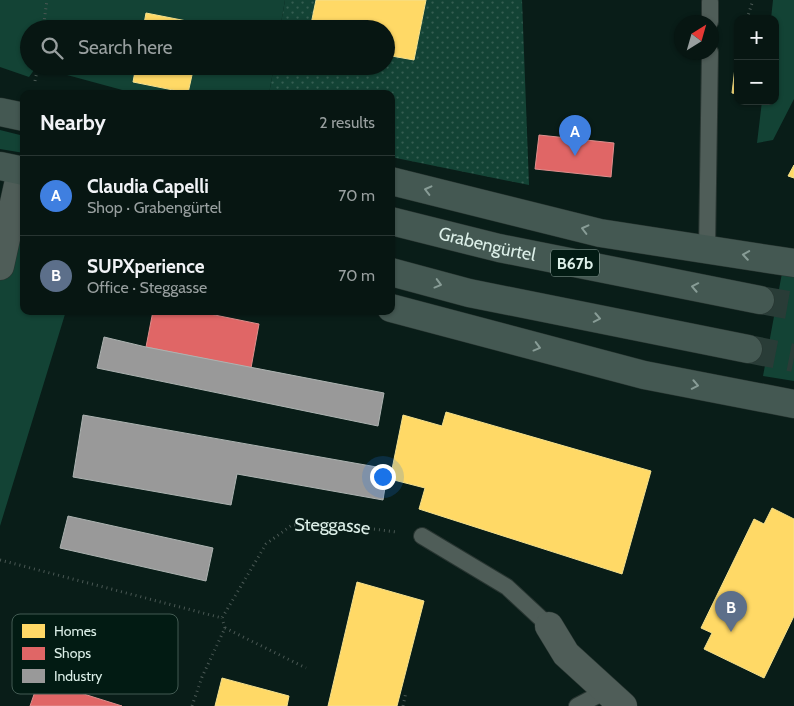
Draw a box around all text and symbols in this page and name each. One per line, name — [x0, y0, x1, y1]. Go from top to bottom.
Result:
north arrow — [674, 15, 719, 60]
map controls — [734, 15, 779, 105]
button: + — [734, 15, 779, 60]
search box — [20, 20, 395, 75]
icon: search — [38, 34, 66, 62]
text: Search here — [78, 36, 172, 59]
button: − — [734, 60, 779, 105]
text: Nearby — [40, 110, 106, 135]
text: 2 results — [319, 113, 375, 132]
pin: A — [559, 115, 591, 156]
text: Claudia Capelli — [87, 175, 209, 198]
one-way arrow — [423, 185, 432, 196]
text: A — [51, 186, 61, 205]
text: 70 m — [338, 186, 375, 205]
text: Shop · Grabengürtel — [87, 198, 222, 217]
street label: Grabengürtel — [436, 222, 538, 266]
one-way arrow — [581, 224, 590, 235]
road number: B67b — [551, 250, 599, 276]
one-way arrow — [742, 250, 750, 260]
text: SUPXperience — [87, 255, 205, 278]
text: B — [51, 266, 61, 285]
text: 70 m — [338, 266, 375, 285]
text: Office · Steggasse — [87, 278, 207, 297]
one-way arrow — [434, 279, 442, 289]
one-way arrow — [691, 283, 700, 293]
one-way arrow — [593, 313, 602, 323]
one-way arrow — [533, 341, 541, 352]
one-way arrow — [691, 379, 699, 389]
your location — [370, 464, 396, 490]
street label: Steggasse — [294, 514, 372, 539]
pin: B — [715, 591, 747, 632]
legend — [12, 614, 178, 694]
text: Homes — [54, 622, 97, 640]
text: Shops — [54, 644, 91, 662]
text: Industry — [54, 667, 102, 685]

